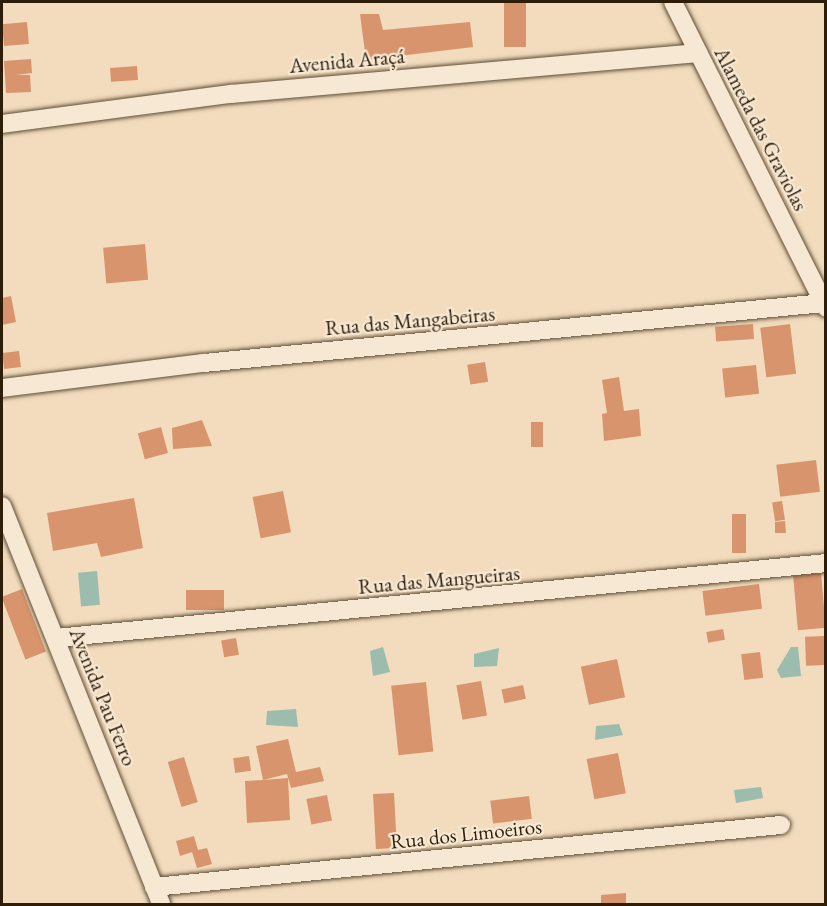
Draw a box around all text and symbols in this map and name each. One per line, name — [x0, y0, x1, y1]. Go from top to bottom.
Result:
street label: Avenida Araçá — [288, 43, 406, 79]
street label: Alameda das Graviolas — [709, 43, 813, 215]
street label: Rua das Mangabeiras — [324, 301, 496, 341]
street label: Rua das Mangueiras — [357, 560, 521, 600]
street label: Avenida Pau Ferro — [64, 624, 142, 770]
street label: Rua dos Limoeiros — [389, 814, 543, 854]

